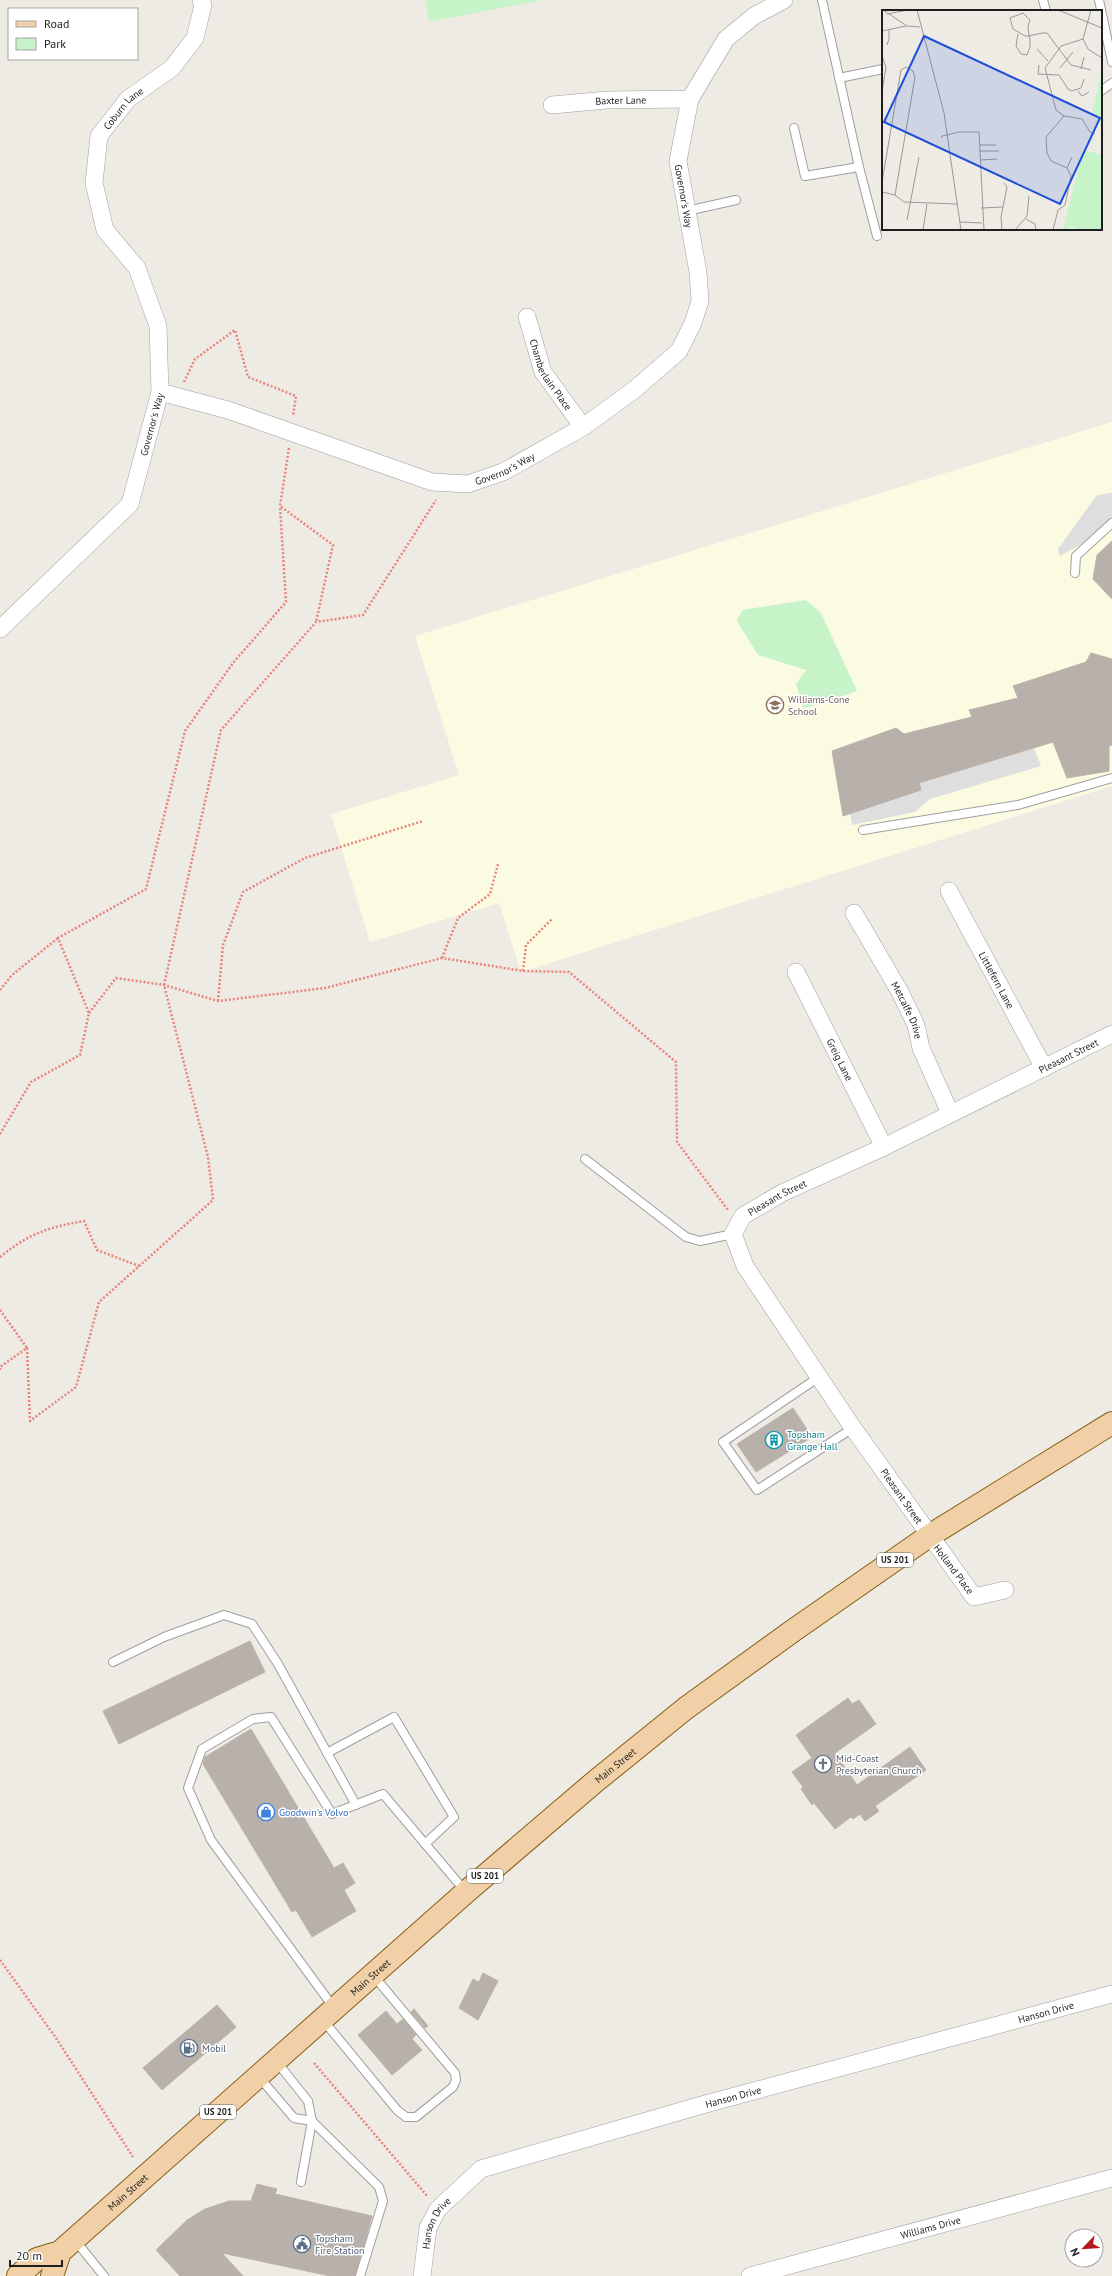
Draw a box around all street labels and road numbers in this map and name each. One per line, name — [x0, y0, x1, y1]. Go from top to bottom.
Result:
street label: Coburn Lane — [101, 84, 146, 132]
street label: Baxter Lane — [595, 94, 646, 108]
street label: Governor's Way — [672, 163, 696, 229]
street label: Chamberlain Place — [527, 338, 575, 413]
street label: Governor's Way — [137, 391, 167, 457]
street label: Governor's Way — [473, 449, 537, 488]
street label: Littlefern Lane — [976, 949, 1017, 1011]
street label: Metcalfe Drive — [888, 979, 925, 1040]
street label: Greig Lane — [823, 1036, 856, 1083]
street label: Pleasant Street — [1037, 1036, 1101, 1076]
street label: Pleasant Street — [746, 1177, 809, 1219]
street label: Pleasant Street — [878, 1466, 926, 1527]
street label: Holland Place — [931, 1542, 977, 1597]
road number: US 201 — [877, 1553, 913, 1567]
street label: Main Street — [592, 1745, 639, 1786]
road number: US 201 — [467, 1869, 503, 1883]
street label: Main Street — [348, 1956, 394, 1999]
street label: Hanson Drive — [1017, 1999, 1075, 2026]
street label: Hanson Drive — [704, 2083, 763, 2111]
road number: US 201 — [200, 2105, 236, 2119]
street label: Main Street — [105, 2171, 151, 2214]
street label: Hanson Drive — [419, 2194, 454, 2250]
street label: Williams Drive — [899, 2213, 962, 2242]

